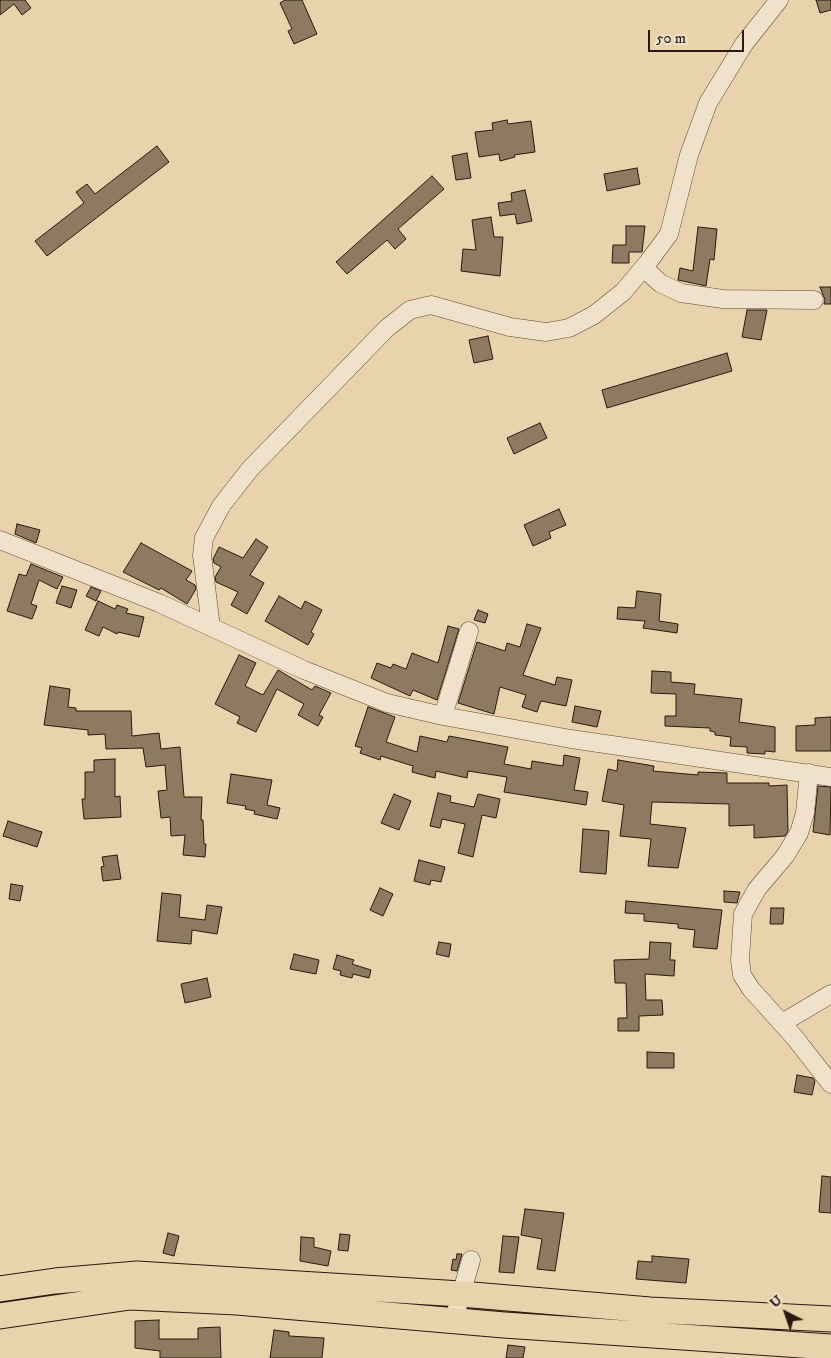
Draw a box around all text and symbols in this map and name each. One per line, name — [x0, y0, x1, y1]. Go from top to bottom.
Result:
scale bar — [651, 20, 747, 52]
text: 50 m — [656, 29, 686, 48]
north arrow — [761, 1288, 811, 1338]
text: U — [766, 1291, 786, 1312]

